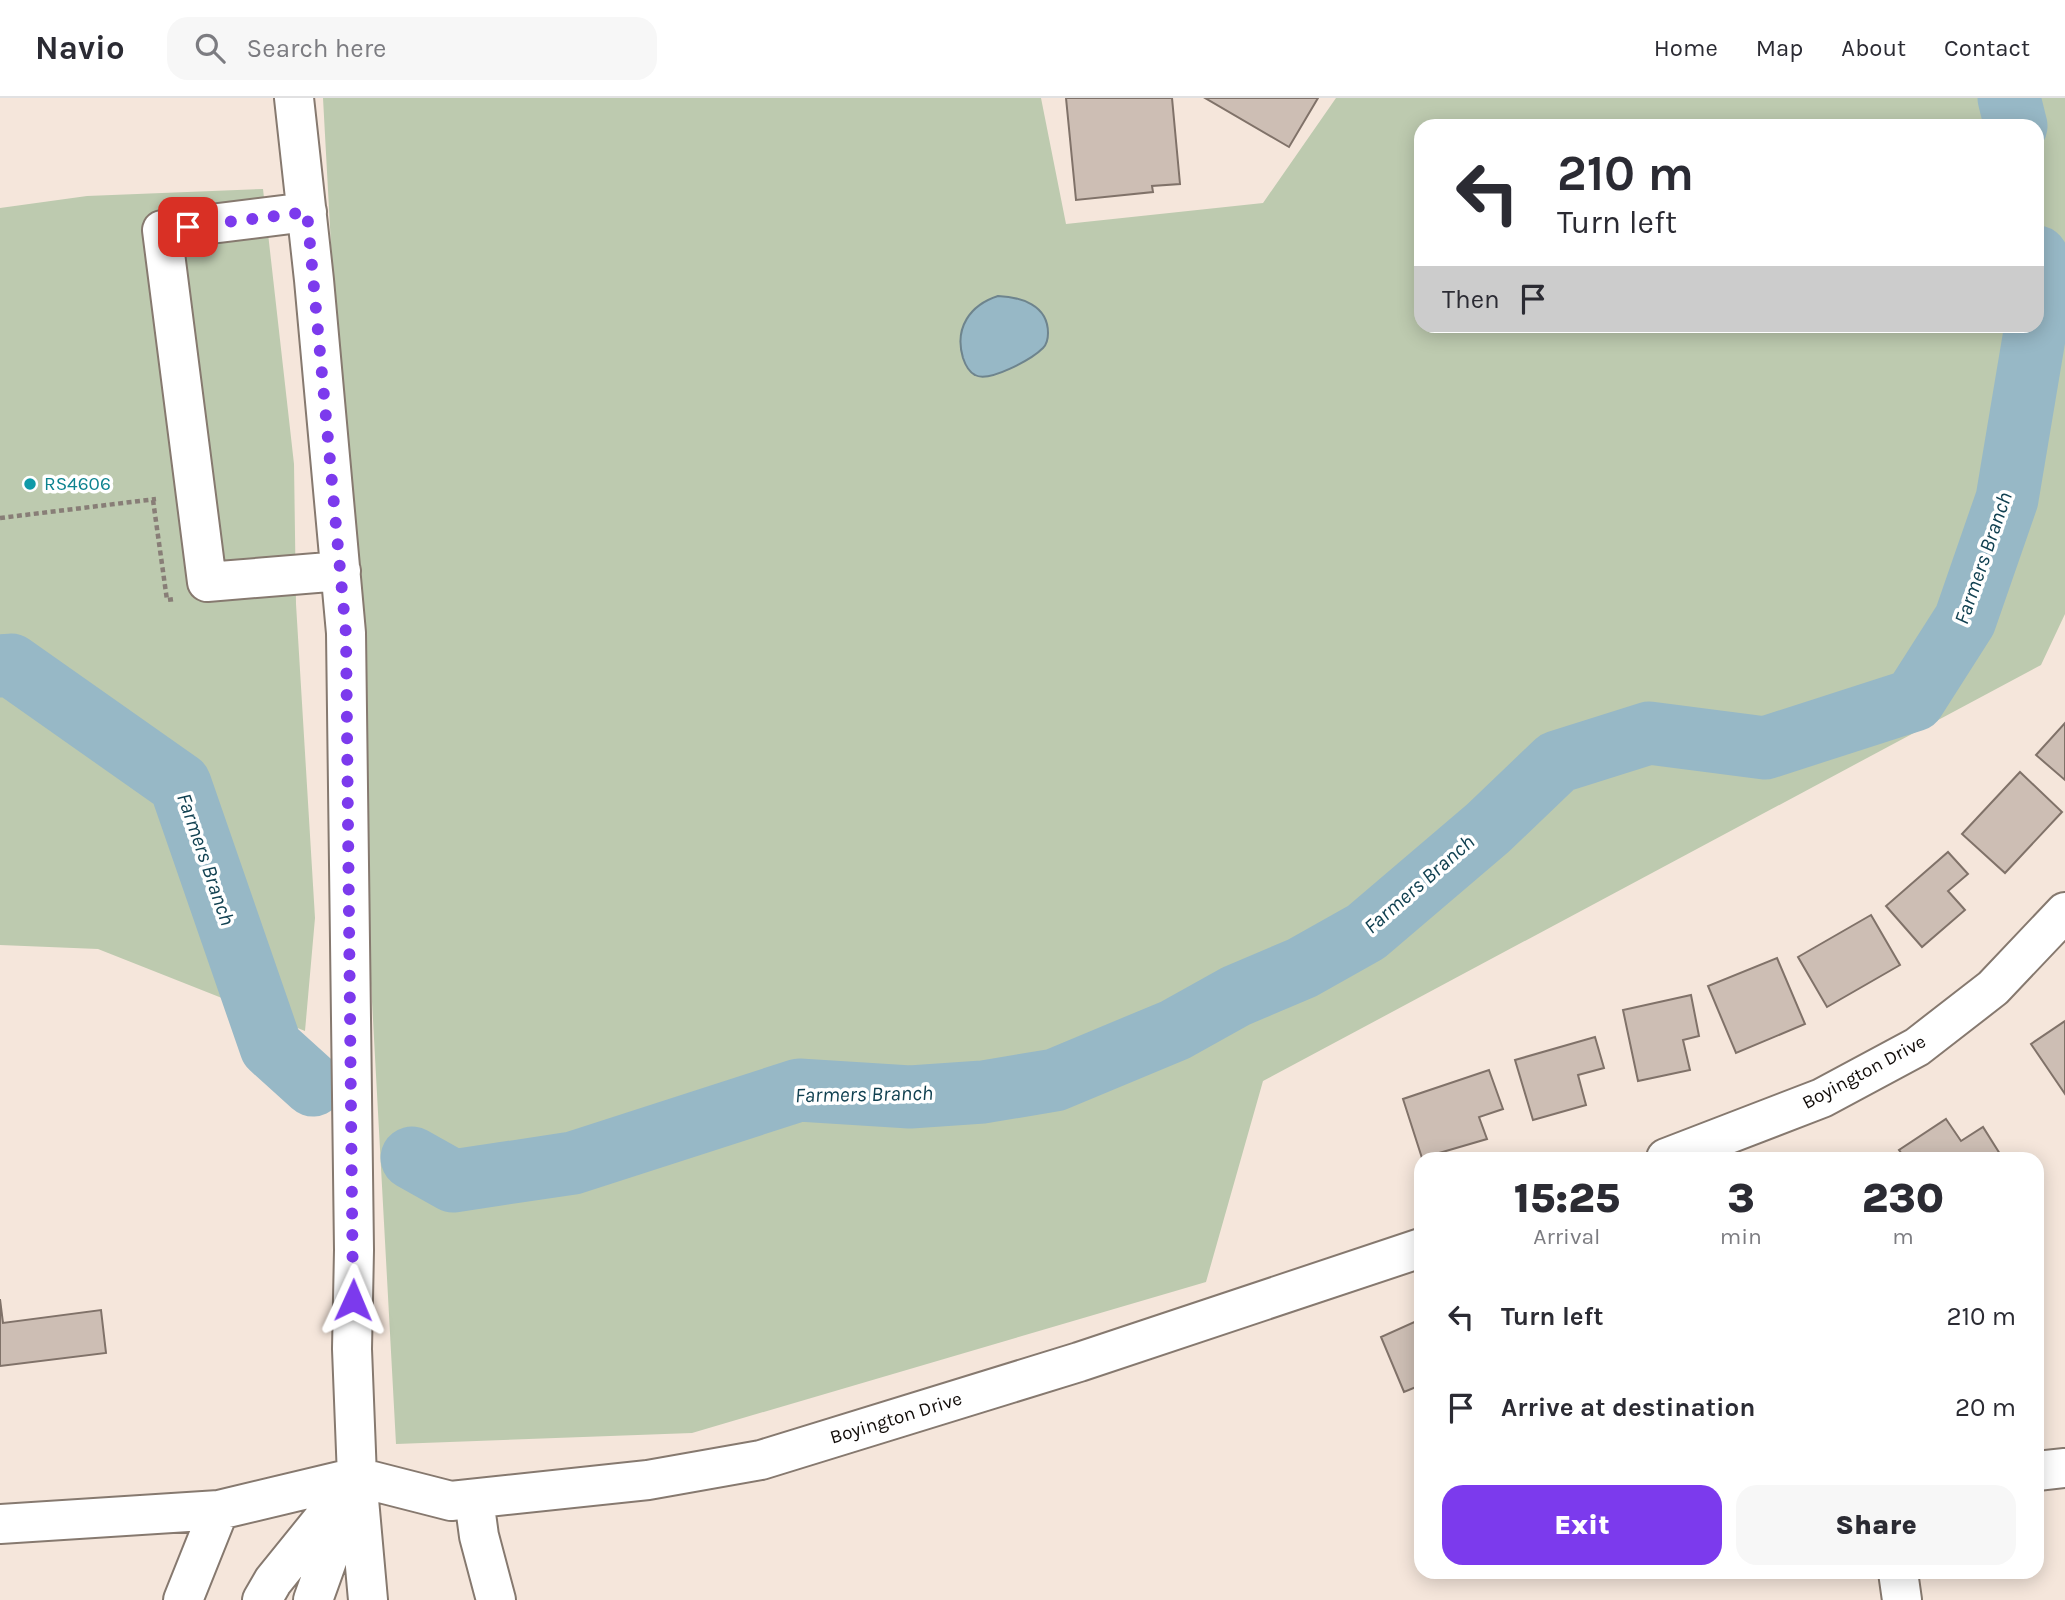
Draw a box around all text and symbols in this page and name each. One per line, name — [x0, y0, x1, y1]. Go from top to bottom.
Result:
search box — [167, 17, 657, 80]
text: Navio — [35, 29, 125, 67]
icon: search — [191, 29, 229, 67]
text: Search here — [247, 33, 386, 64]
text: Home — [1654, 34, 1718, 62]
text: Map — [1756, 34, 1803, 62]
text: About — [1841, 34, 1906, 62]
text: Contact — [1944, 34, 2030, 62]
text: 210 m — [1557, 145, 1694, 202]
icon: left — [1442, 147, 1533, 238]
pin — [158, 197, 218, 257]
text: Turn left — [1557, 204, 1677, 241]
icon: arrive — [169, 208, 207, 246]
icon: arrive — [1514, 280, 1552, 318]
text: Then — [1442, 284, 1500, 315]
place label: RS4606 — [44, 473, 111, 495]
marker: RS4606 — [22, 476, 38, 492]
water label: Farmers Branch — [1949, 489, 2017, 627]
water label: Farmers Branch — [172, 790, 240, 928]
water label: Farmers Branch — [1359, 830, 1479, 938]
street label: Boyington Drive — [1798, 1030, 1930, 1114]
water label: Farmers Branch — [795, 1081, 933, 1107]
text: 15:25 — [1514, 1173, 1620, 1223]
text: 3 — [1727, 1173, 1755, 1223]
text: 230 — [1862, 1173, 1944, 1223]
text: Arrival — [1533, 1223, 1601, 1250]
text: min — [1720, 1223, 1762, 1250]
text: m — [1892, 1223, 1914, 1250]
position arrow — [316, 1263, 390, 1337]
icon: left — [1442, 1298, 1480, 1336]
text: Turn left — [1501, 1301, 1603, 1332]
text: 210 m — [1946, 1301, 2016, 1332]
street label: Boyington Drive — [827, 1387, 965, 1449]
icon: arrive — [1442, 1389, 1480, 1427]
text: Arrive at destination — [1501, 1392, 1755, 1423]
text: 20 m — [1955, 1392, 2016, 1423]
button: Exit — [1442, 1485, 1722, 1565]
button: Share — [1736, 1485, 2016, 1565]

